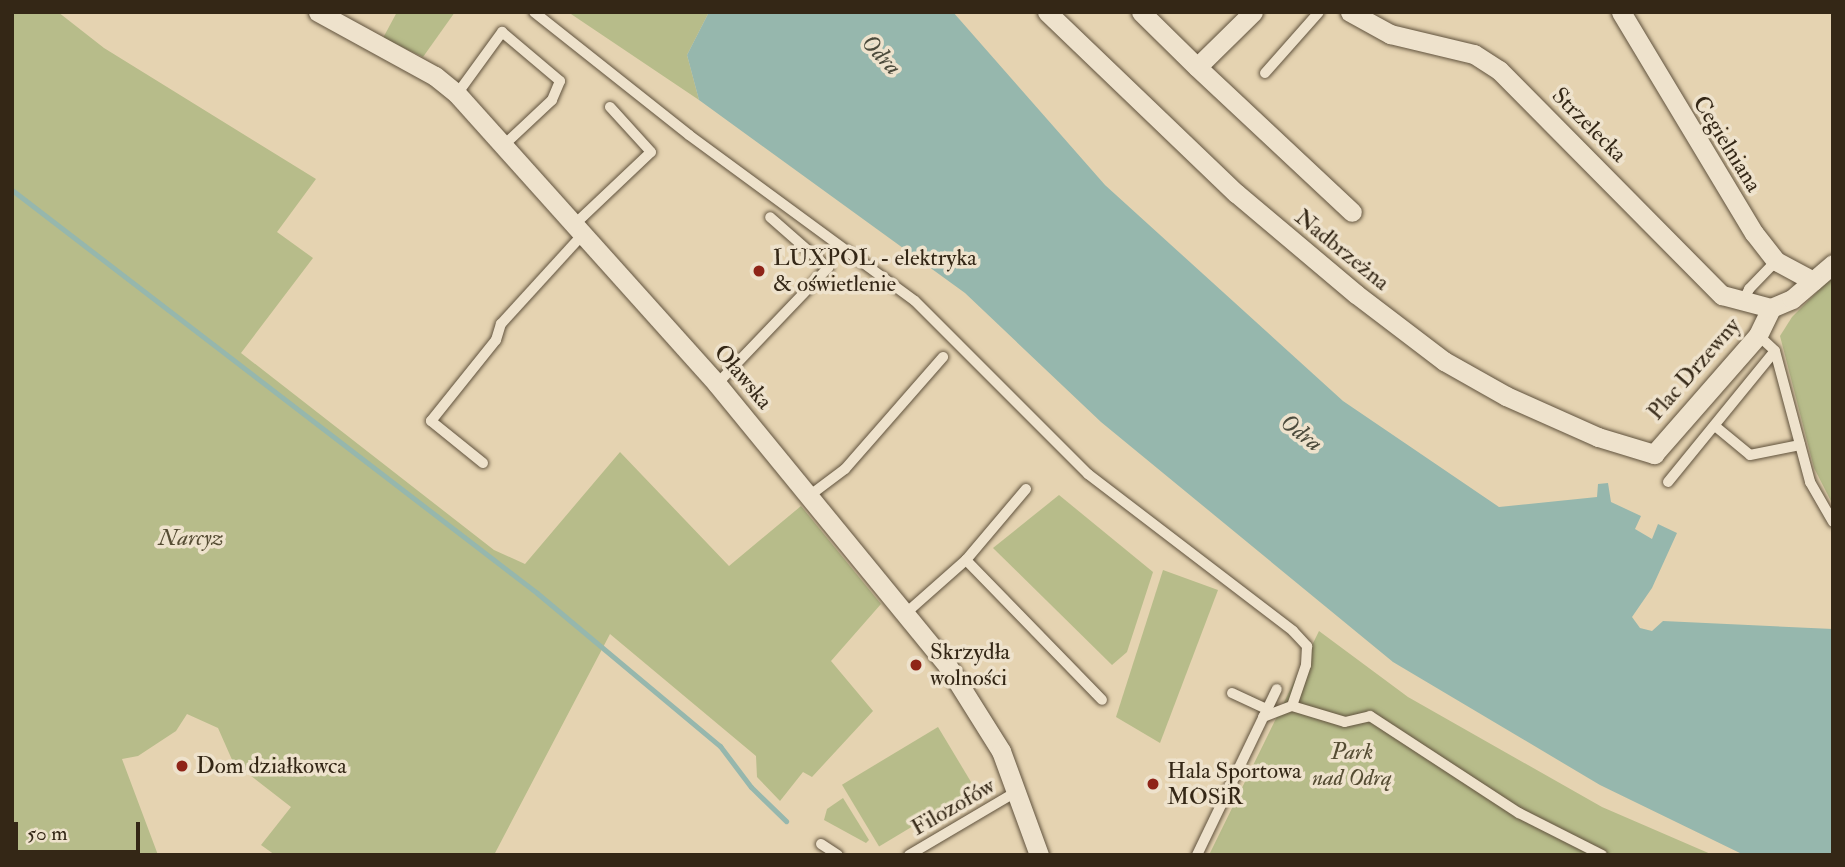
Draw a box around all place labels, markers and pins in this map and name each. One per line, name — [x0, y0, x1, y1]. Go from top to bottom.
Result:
place label: LUXPOL - elektryka & oświetlenie — [773, 244, 977, 298]
marker: LUXPOL - elektryka & oświetlenie — [751, 263, 767, 279]
place label: Skrzydła wolności — [930, 638, 1010, 692]
marker: Skrzydła wolności — [908, 657, 924, 673]
place label: Dom działkowca — [196, 752, 347, 780]
place label: Hala Sportowa MOSiR — [1167, 757, 1301, 811]
marker: Dom działkowca — [174, 758, 190, 774]
marker: Hala Sportowa MOSiR — [1145, 776, 1161, 792]

